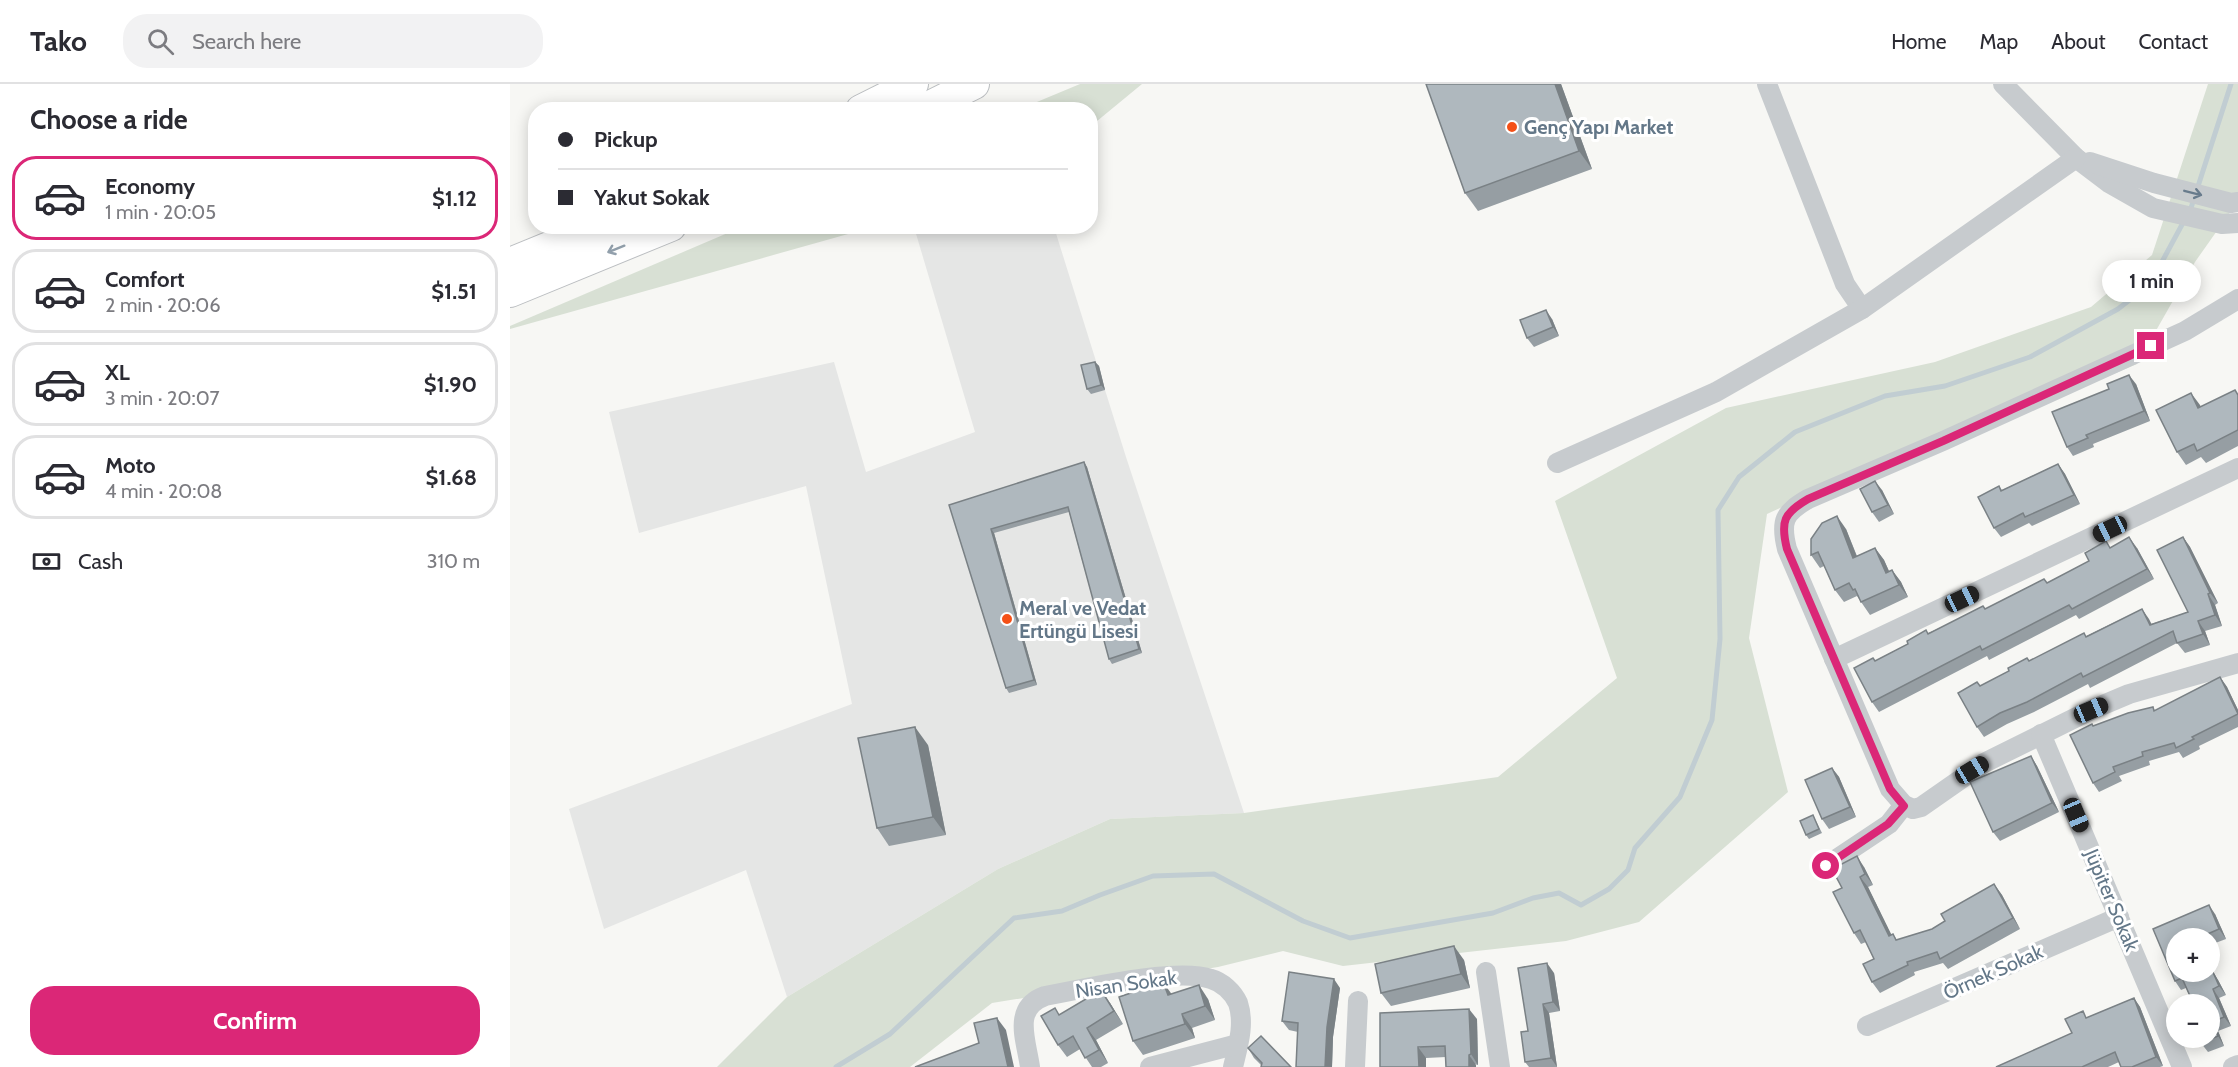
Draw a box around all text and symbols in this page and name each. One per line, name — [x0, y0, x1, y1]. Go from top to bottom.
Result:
search box — [123, 14, 543, 68]
text: Tako — [30, 24, 87, 58]
icon: search — [144, 25, 177, 58]
text: Search here — [192, 28, 301, 55]
text: Home — [1891, 29, 1947, 54]
text: Map — [1980, 29, 2018, 54]
text: About — [2051, 29, 2105, 54]
text: Contact — [2138, 29, 2208, 54]
text: Choose a ride — [30, 103, 188, 136]
place label: Genç Yapı Market — [1524, 115, 1673, 139]
marker: Genç Yapı Market — [1505, 120, 1519, 134]
text: Pickup — [594, 126, 658, 153]
icon: car — [33, 171, 87, 225]
text: Economy — [105, 173, 195, 200]
text: Yakut Sokak — [594, 184, 710, 211]
text: $1.12 — [432, 185, 477, 212]
one-way arrow — [2183, 188, 2202, 200]
text: 1 min · 20:05 — [105, 200, 216, 224]
one-way arrow — [608, 244, 626, 255]
callout: 1 min — [2102, 259, 2200, 301]
icon: car — [33, 264, 87, 318]
text: Comfort — [105, 266, 184, 293]
text: 1 min — [2129, 269, 2174, 293]
text: $1.51 — [431, 278, 477, 305]
text: 2 min · 20:06 — [105, 293, 221, 317]
route end — [2137, 332, 2164, 359]
icon: car — [33, 357, 87, 411]
text: XL — [105, 359, 130, 386]
text: $1.90 — [424, 371, 477, 398]
text: 3 min · 20:07 — [105, 386, 219, 410]
icon: car — [33, 450, 87, 504]
text: Moto — [105, 452, 156, 479]
text: $1.68 — [426, 464, 477, 491]
text: 4 min · 20:08 — [105, 479, 222, 503]
car — [2090, 513, 2130, 545]
icon: cash — [30, 545, 63, 578]
text: Cash — [78, 548, 123, 575]
text: 310 m — [427, 549, 480, 573]
car — [1942, 583, 1982, 615]
place label: Meral ve Vedat Ertüngü Lisesi — [1019, 596, 1146, 643]
marker: Meral ve Vedat Ertüngü Lisesi — [1000, 612, 1014, 626]
car — [2071, 695, 2111, 725]
car — [1952, 753, 1992, 787]
car — [2061, 795, 2091, 835]
street label: Jüpiter Sokak — [2079, 844, 2144, 955]
route start — [1812, 852, 1839, 879]
map controls — [2166, 928, 2220, 1048]
button: + — [2166, 928, 2220, 982]
street label: Örnek Sokak — [1939, 939, 2047, 1005]
street label: Nisan Sokak — [1074, 965, 1178, 1003]
button: Confirm — [30, 986, 480, 1055]
button: − — [2166, 994, 2220, 1048]

